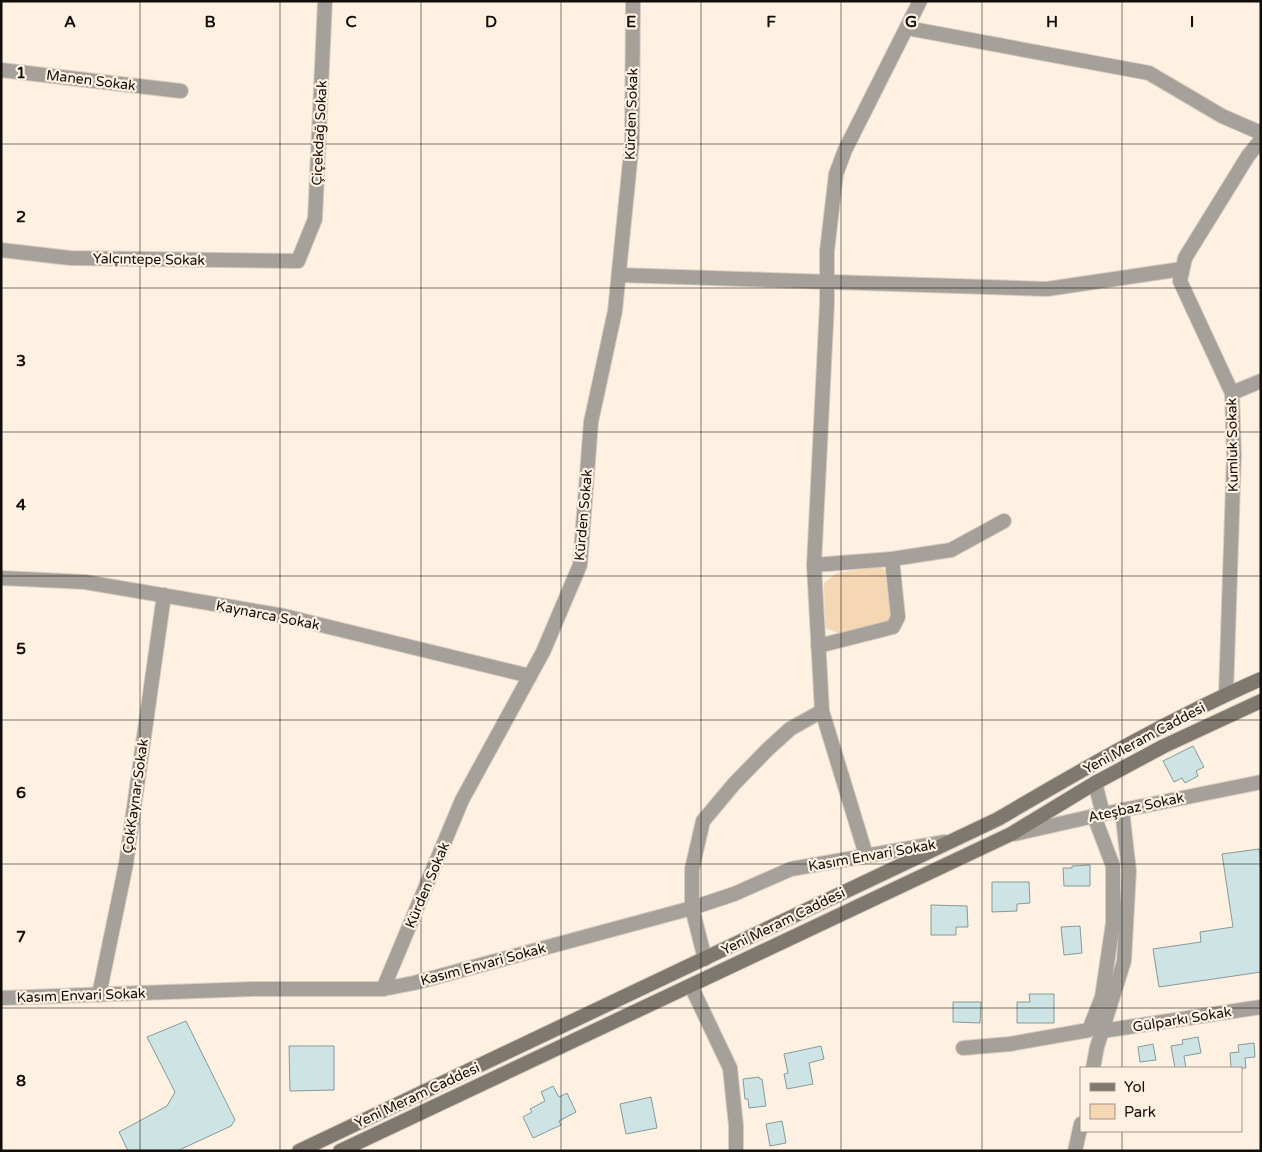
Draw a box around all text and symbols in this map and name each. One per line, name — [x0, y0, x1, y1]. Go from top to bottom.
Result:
text: A — [64, 12, 76, 32]
text: B — [204, 12, 216, 32]
text: C — [345, 12, 357, 32]
text: D — [485, 12, 497, 32]
text: E — [626, 12, 636, 32]
text: F — [766, 12, 776, 32]
text: G — [905, 12, 917, 32]
text: H — [1046, 12, 1058, 32]
text: I — [1190, 12, 1194, 32]
text: 1 — [16, 63, 26, 83]
street label: Manen Sokak — [45, 67, 137, 94]
street label: Kürden Sokak — [621, 67, 642, 160]
street label: Çiçekdağ Sokak — [308, 80, 331, 186]
text: 2 — [16, 207, 26, 227]
street label: Yalçıntepe Sokak — [93, 250, 206, 269]
text: 3 — [16, 351, 26, 371]
street label: Kumluk Sokak — [1223, 397, 1242, 492]
street label: Kürden Sokak — [571, 468, 596, 562]
text: 4 — [16, 495, 26, 515]
street label: Kaynarca Sokak — [215, 597, 322, 634]
text: 5 — [16, 639, 26, 659]
street label: Yeni Meram Caddesi — [1080, 699, 1208, 778]
street label: ÇokKaynar Sokak — [119, 737, 152, 855]
text: 6 — [16, 783, 26, 803]
street label: Ateşbaz Sokak — [1087, 789, 1186, 826]
street label: Kasım Envari Sokak — [807, 836, 937, 875]
street label: Kürden Sokak — [402, 839, 453, 931]
street label: Yeni Meram Caddesi — [718, 884, 848, 959]
text: 7 — [16, 927, 26, 947]
street label: Kasım Envari Sokak — [419, 939, 548, 989]
street label: Kasım Envari Sokak — [16, 985, 146, 1006]
street label: Gülparkı Sokak — [1132, 1003, 1233, 1036]
street label: Yeni Meram Caddesi — [352, 1059, 482, 1132]
legend — [1080, 1067, 1242, 1132]
text: 8 — [16, 1071, 26, 1091]
text: Yol — [1124, 1078, 1145, 1096]
text: Park — [1124, 1103, 1156, 1121]

